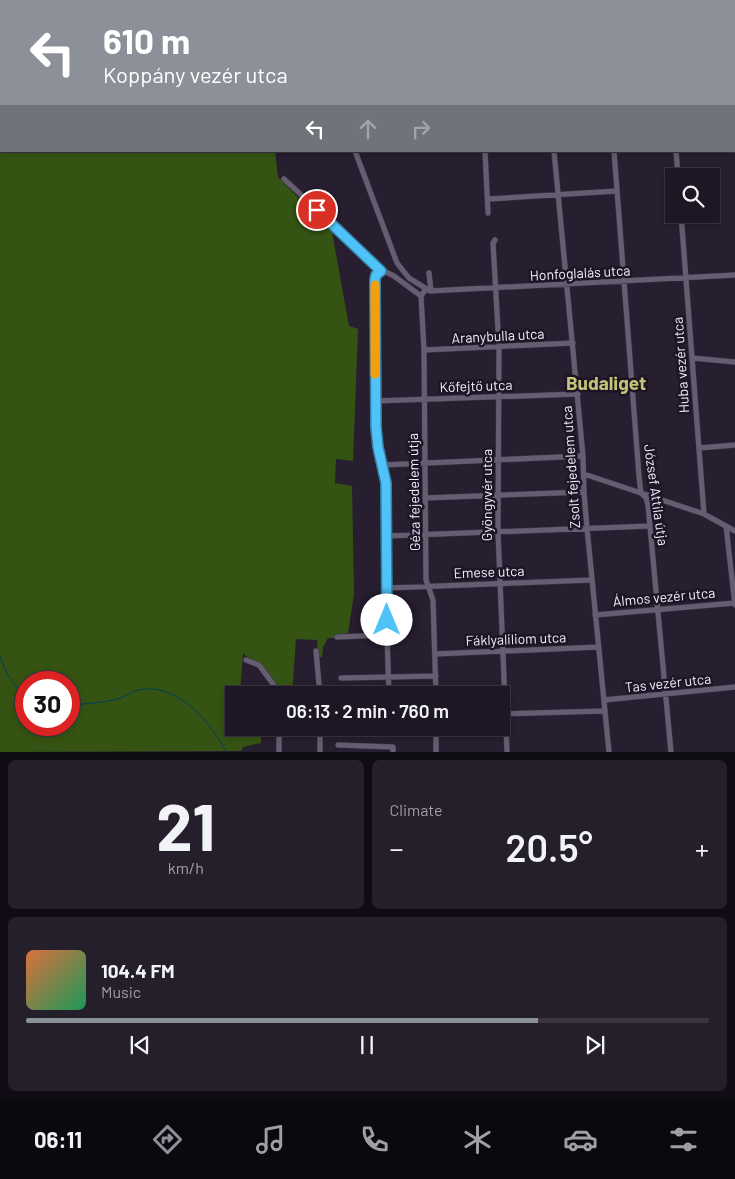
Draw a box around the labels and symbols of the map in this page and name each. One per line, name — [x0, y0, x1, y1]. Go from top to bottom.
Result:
pin — [296, 189, 338, 231]
street label: Honfoglalás utca — [529, 261, 631, 284]
street label: Huba vezér utca — [669, 316, 692, 414]
street label: Aranybulla utca — [451, 325, 545, 346]
district label: Budaliget — [566, 371, 646, 394]
street label: Kőfejtő utca — [439, 376, 513, 395]
street label: Zsolt fejedelem utca — [558, 405, 583, 529]
street label: Géza fejedelem útja — [404, 433, 423, 551]
street label: József Attila útja — [641, 443, 672, 547]
street label: Gyöngyvér utca — [478, 449, 495, 541]
street label: Emese utca — [453, 562, 525, 581]
street label: Álmos vezér utca — [612, 584, 716, 609]
position arrow — [360, 593, 412, 645]
street label: Fáklyaliliom utca — [465, 628, 567, 649]
street label: Tas vezér utca — [624, 670, 712, 695]
speed limit sign: 30 — [15, 671, 80, 736]

